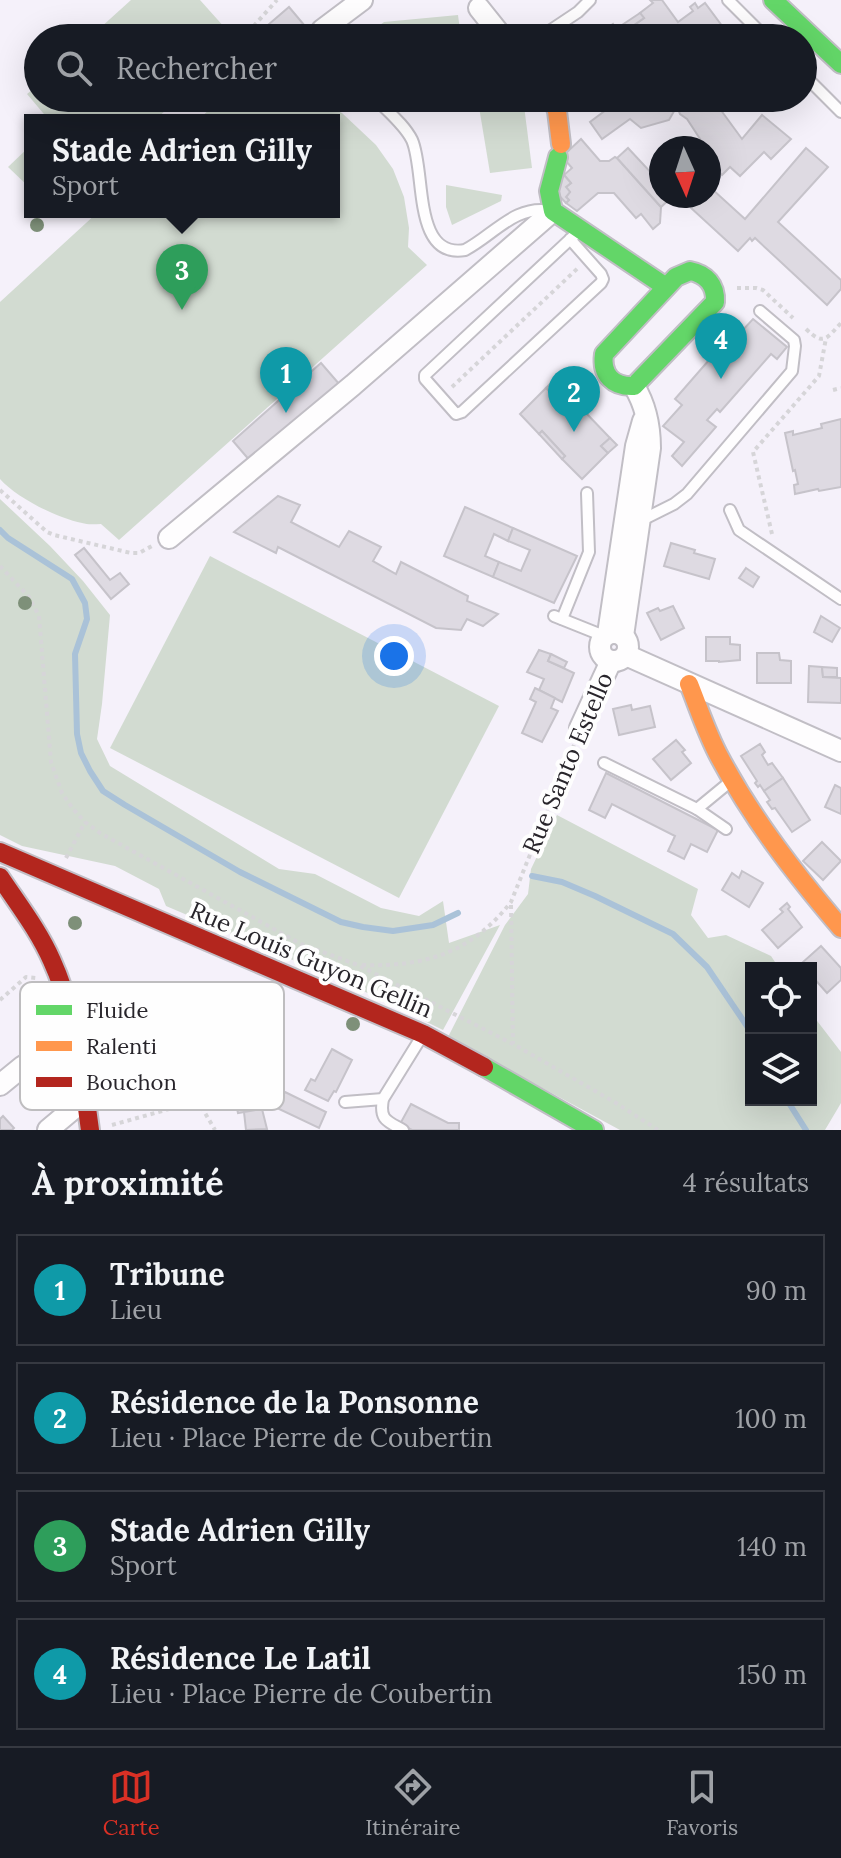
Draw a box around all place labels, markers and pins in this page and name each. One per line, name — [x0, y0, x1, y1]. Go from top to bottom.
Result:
pin: 3 — [156, 244, 208, 310]
pin: 4 — [695, 313, 747, 379]
pin: 1 — [260, 347, 312, 413]
pin: 2 — [548, 366, 600, 432]

